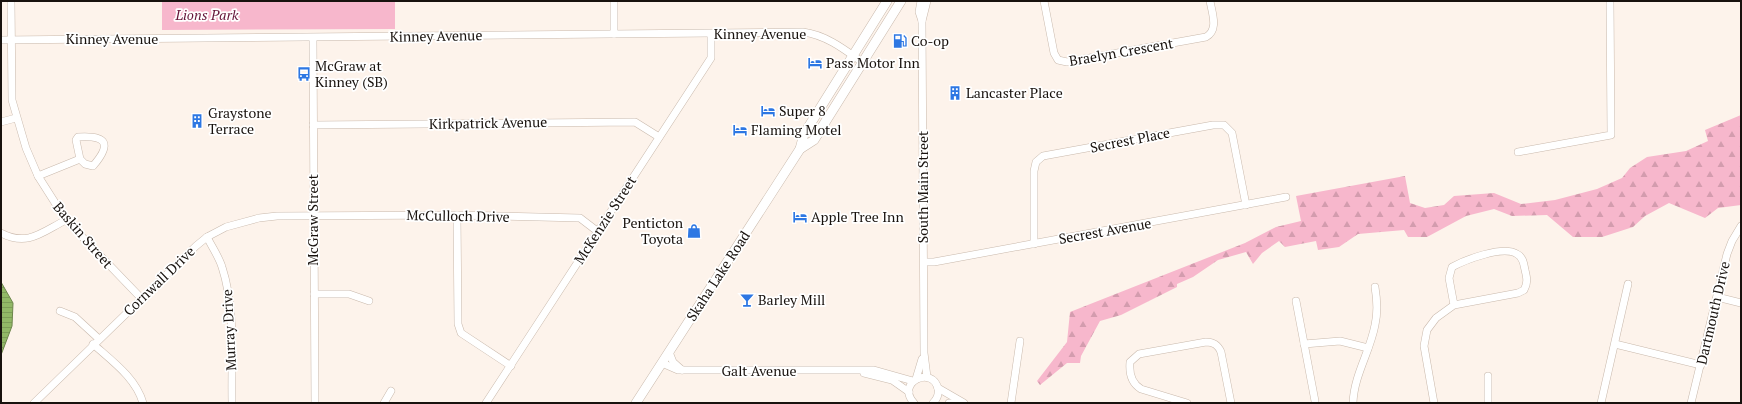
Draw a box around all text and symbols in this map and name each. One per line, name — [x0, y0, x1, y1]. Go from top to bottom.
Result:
park label: Lions Park — [174, 5, 239, 24]
street label: Kinney Avenue — [714, 24, 806, 43]
street label: Kinney Avenue — [389, 25, 483, 46]
street label: Kinney Avenue — [66, 29, 158, 48]
place label: Co-op — [911, 31, 949, 50]
fuel station icon: Co-op — [892, 33, 908, 49]
street label: Braelyn Crescent — [1067, 33, 1175, 70]
place label: Pass Motor Inn — [826, 53, 921, 72]
hotel icon: Pass Motor Inn — [807, 55, 823, 71]
place label: McGraw at Kinney (SB) — [315, 56, 388, 91]
bus stop icon: McGraw at Kinney (SB) — [296, 66, 312, 82]
place label: Lancaster Place — [966, 83, 1063, 102]
building icon: Lancaster Place — [947, 85, 963, 101]
place label: Super 8 — [779, 101, 826, 120]
place label: Graystone Terrace — [208, 103, 272, 138]
hotel icon: Super 8 — [760, 103, 776, 119]
street label: Kirkpatrick Avenue — [429, 112, 547, 133]
building icon: Graystone Terrace — [189, 113, 205, 129]
place label: Flaming Motel — [751, 120, 841, 139]
hotel icon: Flaming Motel — [732, 122, 748, 138]
street label: Secrest Place — [1088, 122, 1172, 157]
street label: South Main Street — [913, 130, 932, 243]
street label: McKenzie Street — [569, 171, 641, 267]
street label: McGraw Street — [303, 173, 322, 266]
street label: Baskin Street — [49, 197, 118, 273]
street label: McCulloch Drive — [406, 205, 510, 226]
place label: Apple Tree Inn — [811, 207, 904, 226]
hotel icon: Apple Tree Inn — [792, 209, 808, 225]
place label: Penticton Toyota — [623, 213, 684, 248]
street label: Secrest Avenue — [1057, 213, 1153, 248]
shop icon: Penticton Toyota — [686, 223, 702, 239]
street label: Skaha Lake Road — [681, 227, 754, 325]
street label: Cornwall Drive — [119, 242, 199, 320]
street label: Dartmouth Drive — [1691, 259, 1734, 366]
street label: Murray Drive — [217, 289, 240, 371]
place label: Barley Mill — [758, 290, 825, 309]
bar icon: Barley Mill — [739, 292, 755, 308]
street label: Galt Avenue — [721, 361, 797, 380]

